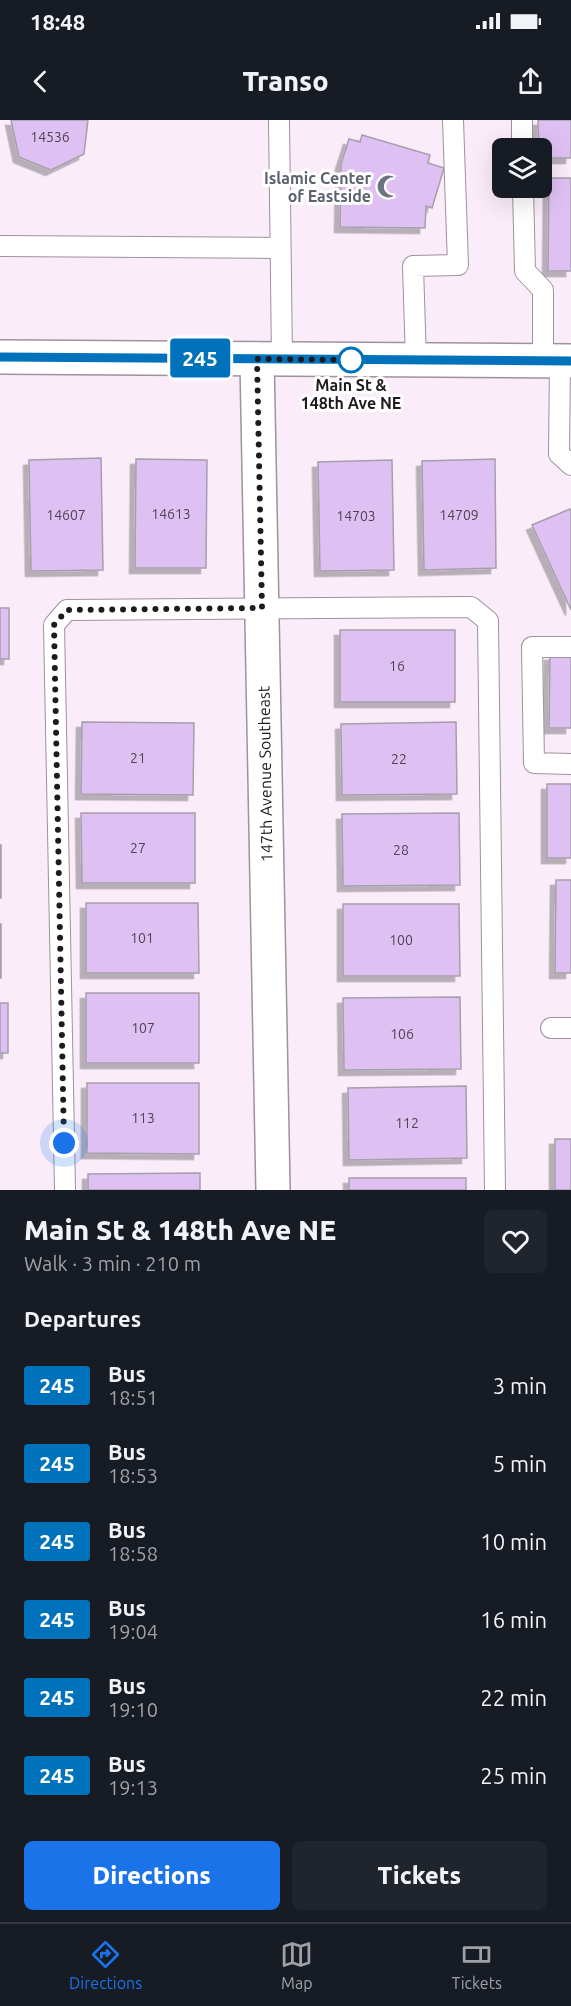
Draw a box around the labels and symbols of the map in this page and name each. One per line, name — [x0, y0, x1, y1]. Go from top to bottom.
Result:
house number: 14536 — [30, 129, 70, 145]
place label: Islamic Center of Eastside — [264, 169, 371, 205]
mosque icon: Islamic Center of Eastside — [376, 174, 402, 200]
line badge: 245 — [166, 338, 234, 378]
marker: Main St & 148th Ave NE — [338, 347, 364, 373]
place label: Main St & 148th Ave NE — [301, 376, 401, 412]
house number: 14613 — [151, 506, 191, 522]
house number: 14607 — [46, 507, 86, 523]
house number: 14709 — [439, 507, 479, 523]
house number: 14703 — [336, 508, 376, 524]
house number: 16 — [389, 658, 405, 674]
street label: 147th Avenue Southeast — [254, 685, 276, 862]
house number: 21 — [130, 750, 146, 766]
house number: 22 — [391, 751, 407, 767]
house number: 27 — [130, 840, 146, 856]
house number: 28 — [393, 842, 409, 858]
house number: 101 — [130, 930, 154, 946]
house number: 100 — [389, 932, 413, 948]
house number: 107 — [131, 1020, 155, 1036]
house number: 106 — [390, 1026, 414, 1042]
house number: 113 — [131, 1110, 155, 1126]
house number: 112 — [395, 1115, 419, 1131]
your location — [49, 1128, 79, 1158]

